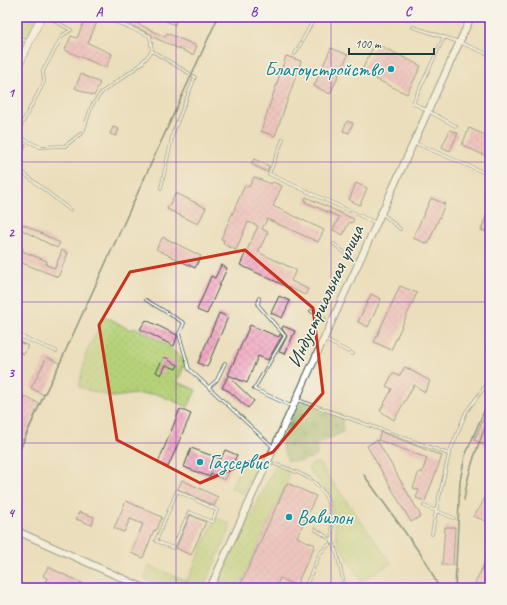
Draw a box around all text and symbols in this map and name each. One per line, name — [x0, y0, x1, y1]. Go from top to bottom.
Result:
text: A — [96, 4, 104, 20]
text: B — [251, 4, 259, 20]
text: C — [405, 4, 413, 20]
scale bar — [349, 30, 434, 56]
text: 100 m — [355, 36, 382, 52]
place label: Благоустройство — [265, 57, 384, 82]
marker: Благоустройство — [386, 64, 396, 74]
text: 1 — [8, 85, 16, 101]
street label: Индустриальная улица — [282, 219, 370, 371]
text: 2 — [8, 225, 15, 241]
text: 3 — [8, 365, 15, 381]
place label: Газсервис — [208, 450, 269, 476]
marker: Газсервис — [195, 457, 205, 467]
text: 4 — [8, 505, 16, 521]
place label: Вавилон — [297, 505, 354, 530]
marker: Вавилон — [284, 512, 294, 522]

